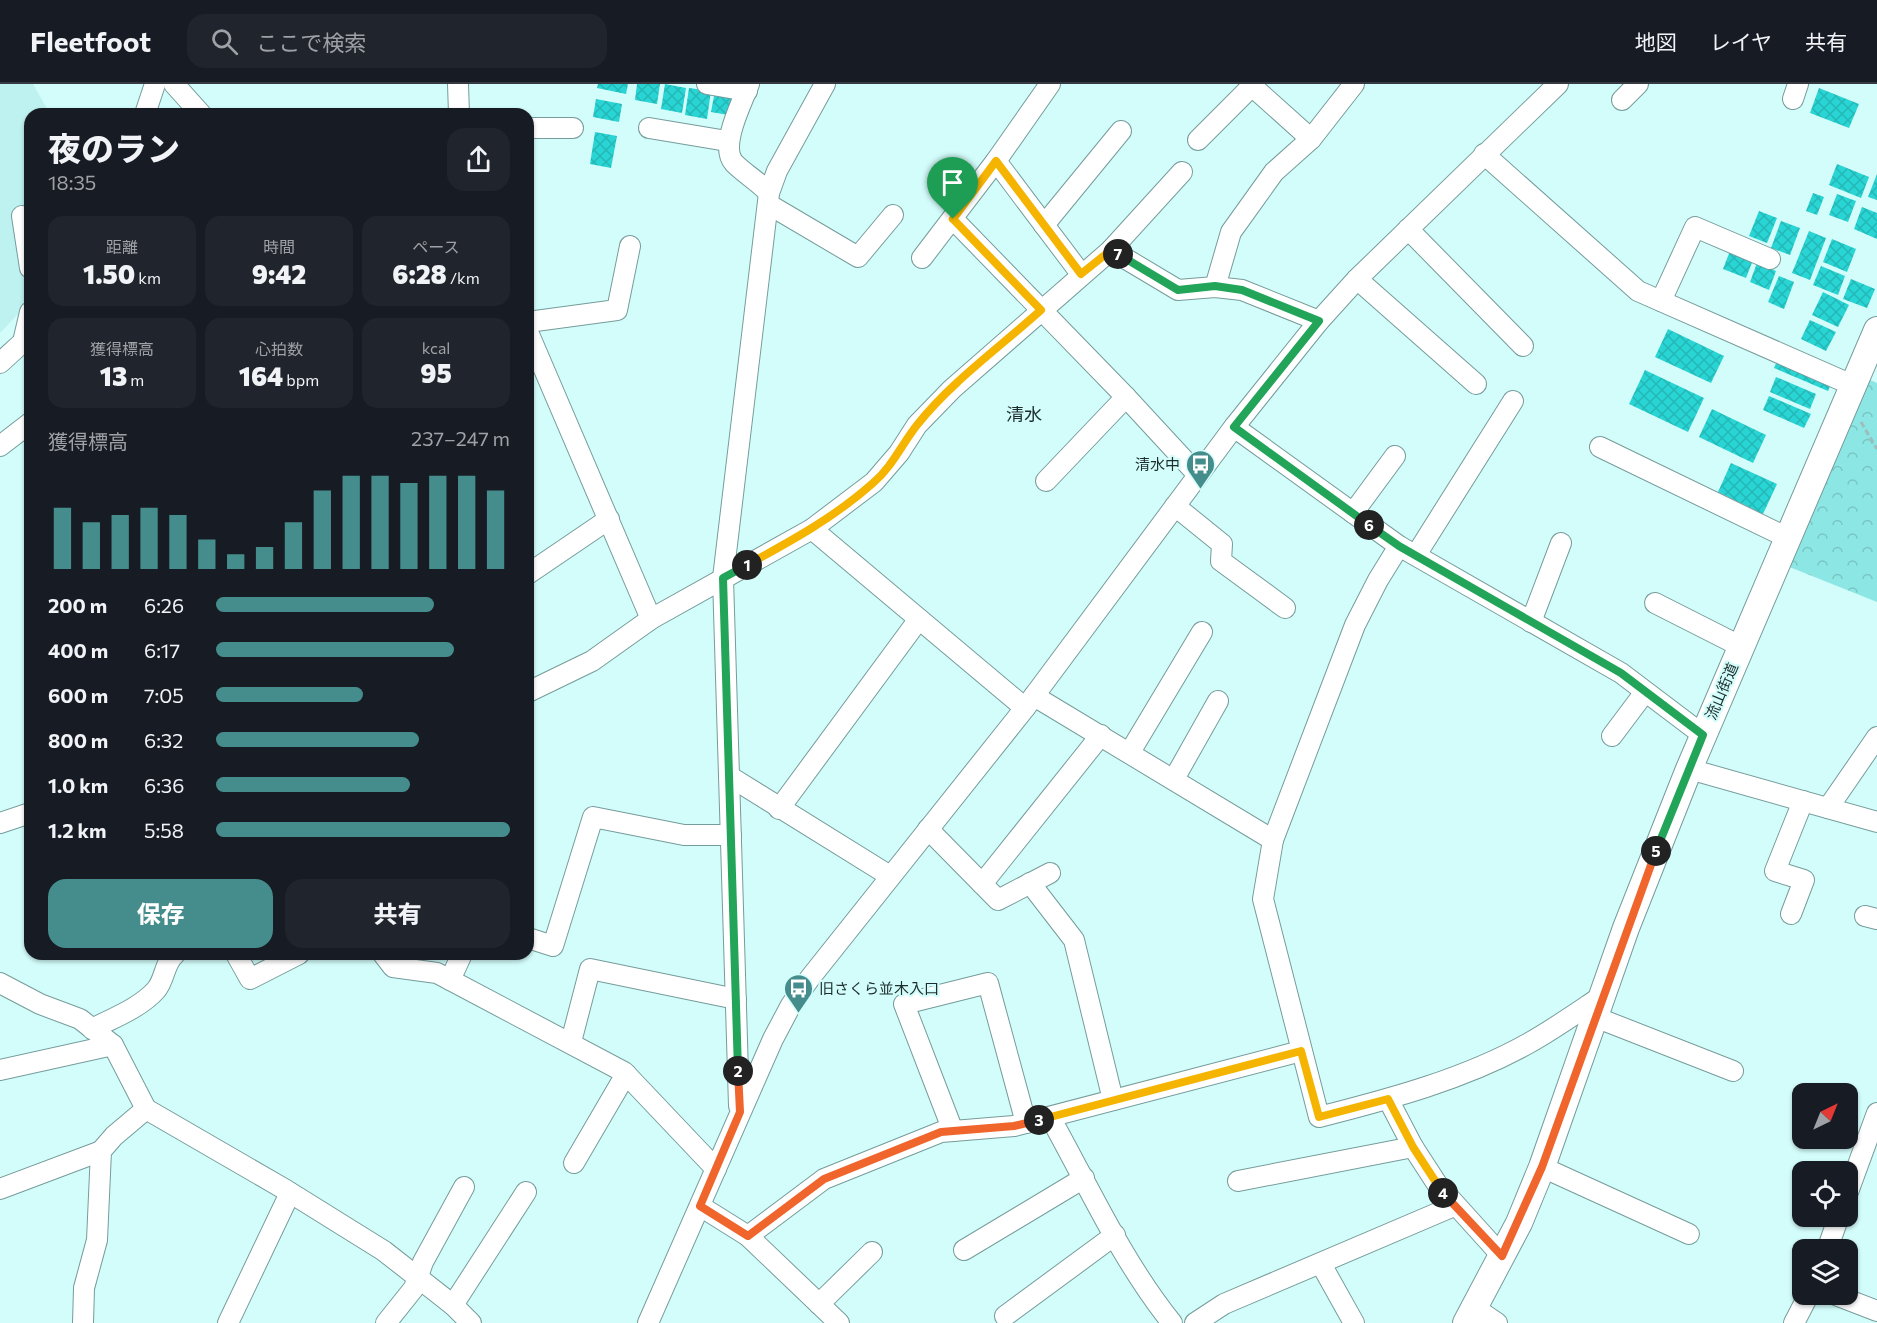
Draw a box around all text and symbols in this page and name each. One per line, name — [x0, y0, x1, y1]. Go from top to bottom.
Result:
search box — [187, 14, 607, 68]
text: Fleetfoot — [30, 24, 151, 58]
icon: search — [208, 25, 241, 58]
text: ここで検索 — [256, 29, 366, 56]
text: 地図 — [1635, 29, 1677, 54]
text: レイヤ — [1710, 29, 1772, 54]
text: 共有 — [1805, 29, 1847, 54]
text: 夜のラン — [48, 127, 180, 168]
button: share — [447, 128, 510, 191]
pin — [927, 157, 978, 219]
icon: arrive — [936, 166, 969, 199]
text: 18:35 — [48, 170, 96, 194]
text: 距離 — [106, 237, 138, 256]
text: 時間 — [263, 237, 295, 256]
text: ペース — [412, 237, 460, 256]
pin: 7 — [1103, 239, 1133, 269]
text: 7 — [1114, 244, 1122, 263]
text: 1.50 — [83, 258, 135, 289]
text: 9:42 — [252, 258, 306, 289]
text: 6:28 — [392, 258, 447, 289]
text: km — [135, 268, 161, 287]
text: /km — [447, 268, 480, 287]
text: kcal — [422, 338, 450, 357]
text: 獲得標高 — [90, 339, 154, 358]
text: 心拍数 — [255, 339, 303, 358]
text: 95 — [420, 357, 452, 388]
text: 13 — [100, 360, 127, 391]
text: 164 — [239, 360, 283, 391]
text: m — [127, 370, 144, 389]
text: bpm — [283, 370, 319, 389]
district label: 清水 — [1006, 403, 1042, 425]
text: 237–247 m — [411, 426, 510, 450]
text: 獲得標高 — [48, 429, 128, 453]
bus stop icon: 清水中 — [1185, 448, 1217, 490]
place label: 清水中 — [1135, 455, 1180, 473]
pin: 6 — [1354, 510, 1384, 540]
text: 6 — [1364, 515, 1374, 534]
pin: 1 — [732, 550, 762, 580]
text: 1 — [743, 555, 751, 574]
text: 200 m — [48, 593, 107, 617]
text: 6:26 — [144, 593, 184, 617]
text: 400 m — [48, 638, 108, 662]
text: 6:17 — [144, 638, 180, 662]
street label: 流山街道 — [1701, 660, 1741, 722]
text: 600 m — [48, 683, 108, 707]
text: 7:05 — [144, 683, 184, 707]
text: 800 m — [48, 728, 108, 752]
text: 6:32 — [144, 728, 183, 752]
text: 1.0 km — [48, 773, 108, 797]
text: 6:36 — [144, 773, 184, 797]
text: 1.2 km — [48, 818, 106, 842]
text: 5:58 — [144, 818, 184, 842]
pin: 5 — [1641, 836, 1671, 866]
text: 5 — [1651, 841, 1661, 860]
button: 保存 — [48, 879, 273, 948]
button: 共有 — [285, 879, 510, 948]
bus stop icon: 旧さくら並木入口 — [782, 972, 814, 1014]
place label: 旧さくら並木入口 — [819, 979, 939, 997]
pin: 2 — [723, 1056, 753, 1086]
text: 2 — [733, 1061, 743, 1080]
north arrow — [1792, 1083, 1858, 1149]
map controls — [1792, 1083, 1858, 1305]
pin: 3 — [1024, 1105, 1054, 1135]
text: 3 — [1034, 1110, 1044, 1129]
button: locate — [1792, 1161, 1858, 1227]
pin: 4 — [1428, 1178, 1458, 1208]
text: 4 — [1438, 1183, 1448, 1202]
button: layers — [1792, 1239, 1858, 1305]

